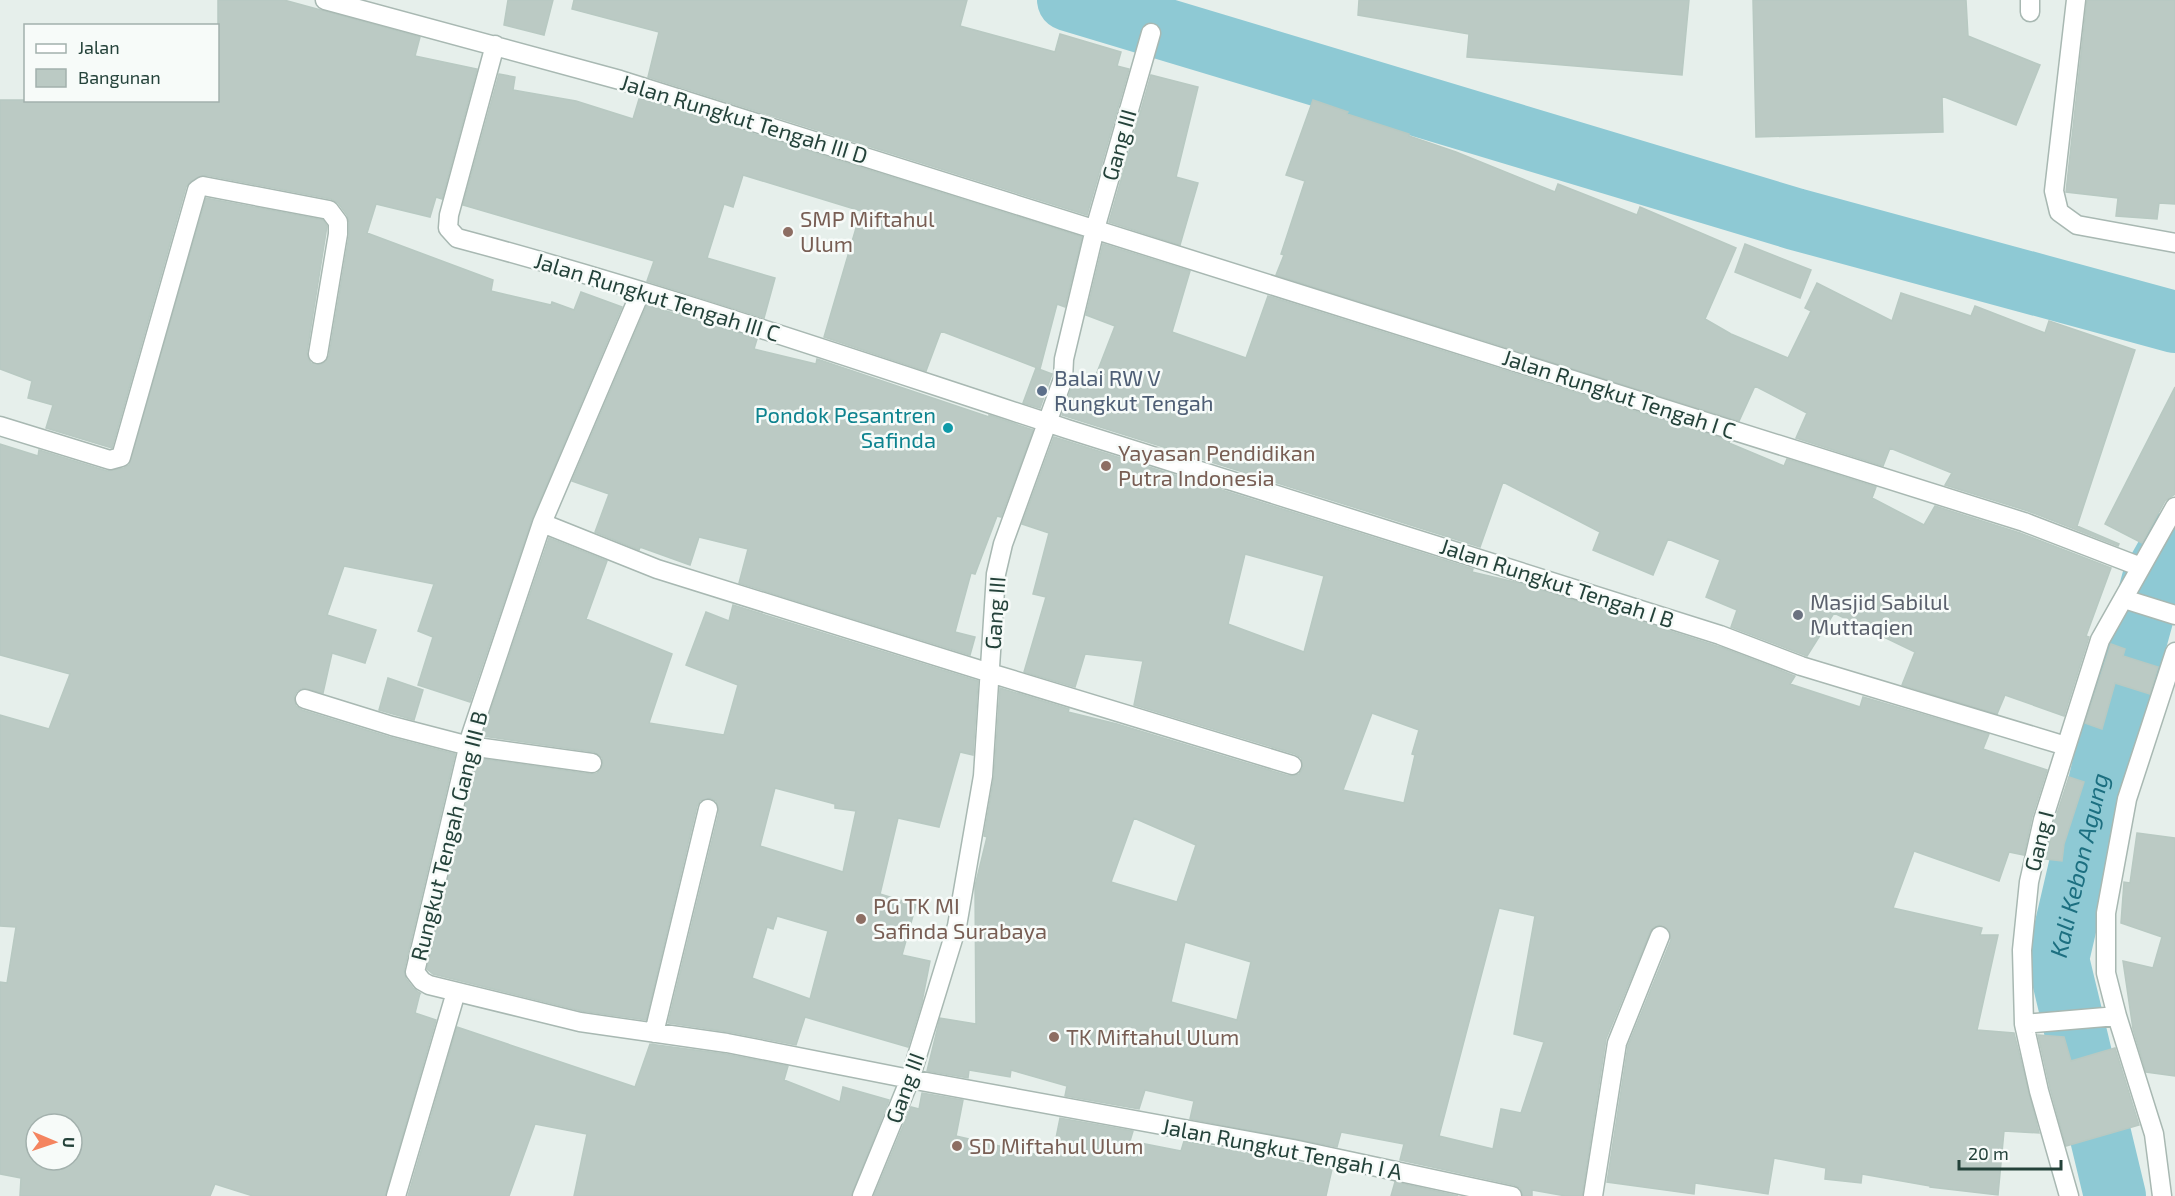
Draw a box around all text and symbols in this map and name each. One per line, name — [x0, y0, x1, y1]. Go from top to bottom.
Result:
legend — [24, 24, 219, 102]
text: Jalan — [78, 36, 120, 58]
text: Bangunan — [78, 66, 161, 88]
street label: Jalan Rungkut Tengah III D — [617, 68, 871, 168]
street label: Gang III — [1095, 106, 1141, 183]
place label: SMP Miftahul Ulum — [800, 205, 935, 256]
marker: SMP Miftahul Ulum — [781, 225, 795, 239]
street label: Jalan Rungkut Tengah III C — [531, 246, 783, 346]
street label: Jalan Rungkut Tengah I C — [1499, 343, 1739, 443]
place label: Balai RW V Rungkut Tengah — [1054, 364, 1214, 415]
marker: Balai RW V Rungkut Tengah — [1035, 384, 1049, 398]
place label: Pondok Pesantren Safinda — [755, 401, 936, 452]
marker: Pondok Pesantren Safinda — [941, 421, 955, 435]
place label: Yayasan Pendidikan Putra Indonesia — [1118, 439, 1316, 490]
marker: Yayasan Pendidikan Putra Indonesia — [1099, 459, 1113, 473]
street label: Jalan Rungkut Tengah I B — [1437, 532, 1678, 632]
street label: Gang III — [978, 576, 1010, 650]
place label: Masjid Sabilul Muttaqien — [1810, 588, 1950, 639]
marker: Masjid Sabilul Muttaqien — [1791, 608, 1805, 622]
street label: Rungkut Tengah Gang III B — [404, 708, 492, 963]
water label: Kali Kebon Agung — [2043, 770, 2114, 960]
street label: Gang I — [2018, 808, 2058, 874]
place label: PG TK MI Safinda Surabaya — [873, 892, 1047, 943]
marker: PG TK MI Safinda Surabaya — [854, 912, 868, 926]
place label: TK Miftahul Ulum — [1066, 1023, 1239, 1049]
marker: TK Miftahul Ulum — [1047, 1030, 1061, 1044]
street label: Gang III — [879, 1049, 929, 1126]
north arrow — [24, 1112, 84, 1172]
street label: Jalan Rungkut Tengah I A — [1160, 1112, 1405, 1184]
place label: SD Miftahul Ulum — [969, 1132, 1144, 1158]
scale bar — [1959, 1133, 2061, 1171]
text: U — [60, 1137, 79, 1148]
marker: SD Miftahul Ulum — [950, 1139, 964, 1153]
text: 20 m — [1968, 1142, 2009, 1164]

